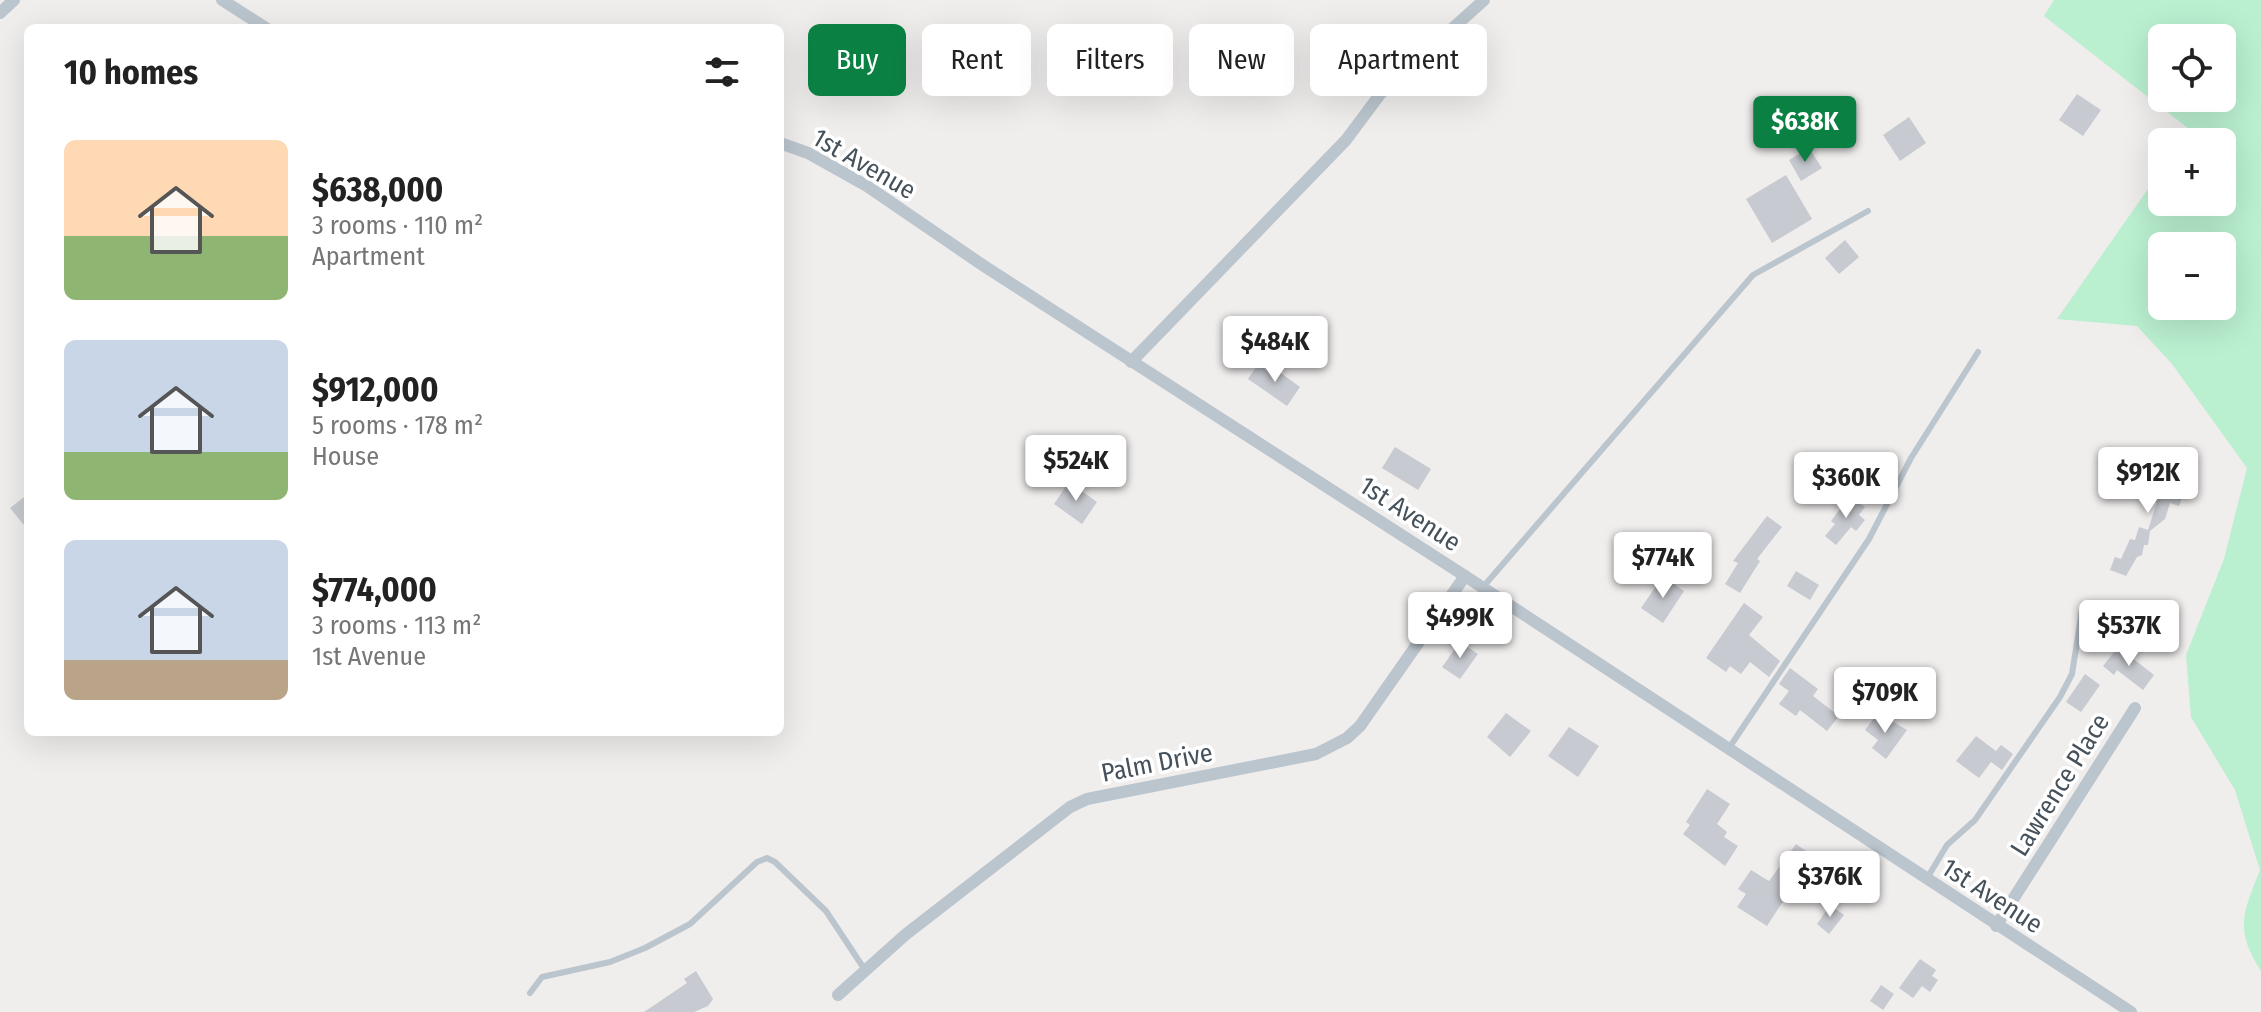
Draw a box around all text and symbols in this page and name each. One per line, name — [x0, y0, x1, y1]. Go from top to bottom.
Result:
chip: Buy — [808, 24, 906, 96]
chip: Rent — [922, 24, 1031, 96]
chip: Filters — [1047, 24, 1173, 96]
chip: New — [1189, 24, 1294, 96]
chip: Apartment — [1310, 24, 1487, 96]
map controls — [2148, 24, 2236, 320]
button: locate — [2148, 24, 2236, 112]
icon: filters — [700, 50, 744, 94]
text: 10 homes — [64, 52, 198, 93]
pin: $638K — [1749, 96, 1861, 164]
text: $638K — [1771, 106, 1839, 137]
street label: 1st Avenue — [807, 122, 921, 206]
button: + — [2148, 128, 2236, 216]
text: $638,000 — [312, 169, 443, 210]
icon: home — [128, 172, 224, 268]
text: 3 rooms · 110 m² — [312, 210, 483, 241]
button: − — [2148, 232, 2236, 320]
text: Apartment — [312, 241, 425, 272]
pin: $484K — [1219, 316, 1331, 384]
text: $484K — [1241, 326, 1309, 357]
text: $912,000 — [312, 369, 438, 410]
icon: home — [128, 372, 224, 468]
text: 5 rooms · 178 m² — [312, 410, 483, 441]
pin: $524K — [1020, 435, 1132, 503]
text: House — [312, 441, 379, 472]
text: $524K — [1043, 445, 1109, 476]
pin: $912K — [2092, 447, 2204, 515]
pin: $360K — [1790, 452, 1902, 520]
text: $912K — [2116, 457, 2180, 488]
text: $360K — [1812, 462, 1880, 493]
street label: 1st Avenue — [1354, 470, 1466, 558]
pin: $774K — [1607, 532, 1719, 600]
text: $774K — [1632, 542, 1694, 573]
text: $774,000 — [312, 569, 437, 610]
icon: home — [128, 572, 224, 668]
pin: $499K — [1404, 592, 1516, 660]
pin: $537K — [2073, 600, 2185, 668]
text: $499K — [1426, 602, 1494, 633]
text: 3 rooms · 113 m² — [312, 610, 481, 641]
text: $537K — [2097, 610, 2161, 641]
text: 1st Avenue — [312, 641, 426, 672]
pin: $709K — [1829, 667, 1941, 735]
text: $709K — [1852, 677, 1918, 708]
street label: Lawrence Place — [2004, 708, 2116, 862]
street label: Palm Drive — [1099, 737, 1215, 789]
pin: $376K — [1774, 851, 1886, 919]
street label: 1st Avenue — [1936, 852, 2048, 940]
text: $376K — [1798, 861, 1862, 892]

